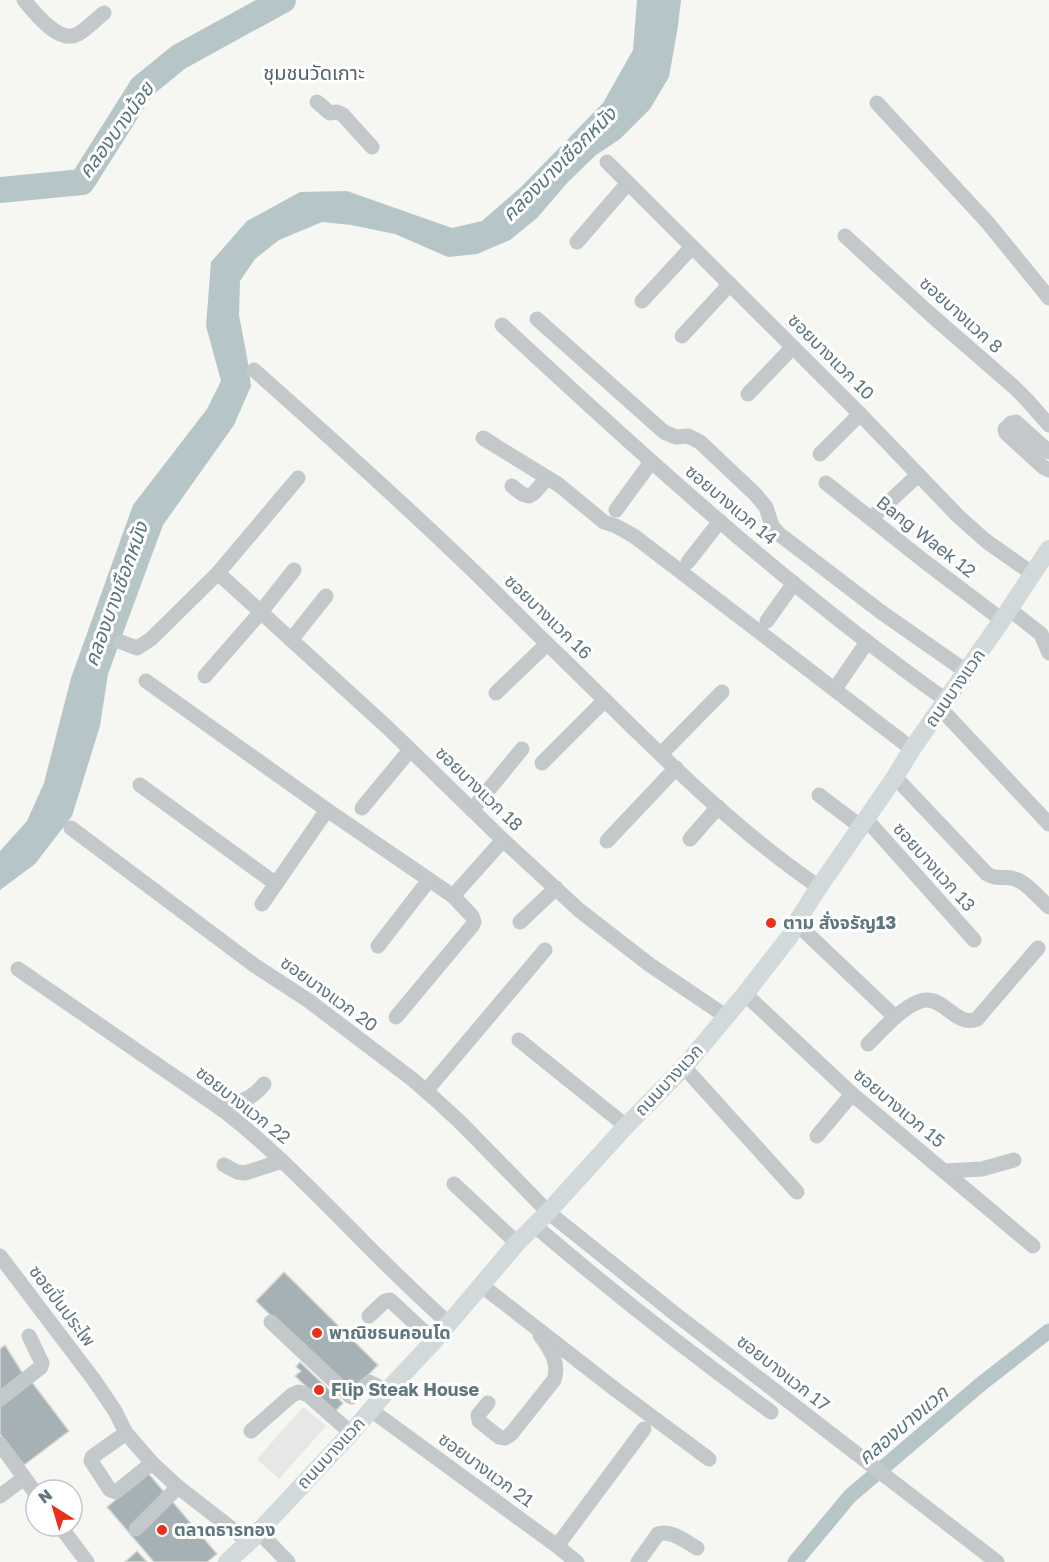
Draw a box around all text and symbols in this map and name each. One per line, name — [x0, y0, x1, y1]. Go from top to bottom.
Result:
district label: ชุมชนวัดเกาะ — [263, 60, 365, 85]
water label: คลองบางน้อย — [72, 75, 159, 182]
water label: คลองบางเชือกหนัง — [496, 100, 621, 225]
street label: ซอยบางแวก 8 — [916, 271, 1008, 357]
street label: ซอยบางแวก 10 — [784, 309, 879, 404]
street label: ซอยบางแวก 14 — [681, 460, 782, 549]
street label: Bang Waek 12 — [873, 491, 981, 582]
water label: คลองบางเชือกหนัง — [78, 517, 153, 669]
street label: ซอยบางแวก 16 — [501, 569, 597, 663]
street label: ถนนบางแวก — [919, 644, 989, 731]
street label: ซอยบางแวก 18 — [431, 741, 528, 835]
street label: ซอยบางแวก 13 — [889, 817, 981, 915]
place label: ตาม สั่งจรัญ13 — [783, 911, 896, 933]
marker: ตาม สั่งจรัญ13 — [764, 916, 778, 930]
street label: ซอยบางแวก 20 — [277, 951, 382, 1036]
street label: ถนนบางแวก — [629, 1039, 707, 1120]
street label: ซอยบางแวก 22 — [192, 1060, 295, 1148]
street label: ซอยบางแวก 15 — [850, 1063, 950, 1152]
street label: ซอยปิ่นประไพ — [25, 1260, 101, 1350]
place label: พาณิชธนคอนโด — [329, 1321, 451, 1343]
marker: พาณิชธนคอนโด — [310, 1326, 324, 1340]
street label: ซอยบางแวก 17 — [733, 1329, 834, 1415]
place label: Flip Steak House — [331, 1378, 480, 1400]
water label: คลองบางแวก — [853, 1379, 953, 1469]
marker: Flip Steak House — [312, 1383, 326, 1397]
street label: ถนนบางแวก — [291, 1412, 369, 1493]
street label: ซอยบางแวก 21 — [435, 1427, 539, 1511]
north arrow — [24, 1478, 84, 1538]
text: N — [34, 1484, 56, 1508]
place label: ตลาดธารทอง — [174, 1518, 276, 1540]
marker: ตลาดธารทอง — [155, 1523, 169, 1537]

